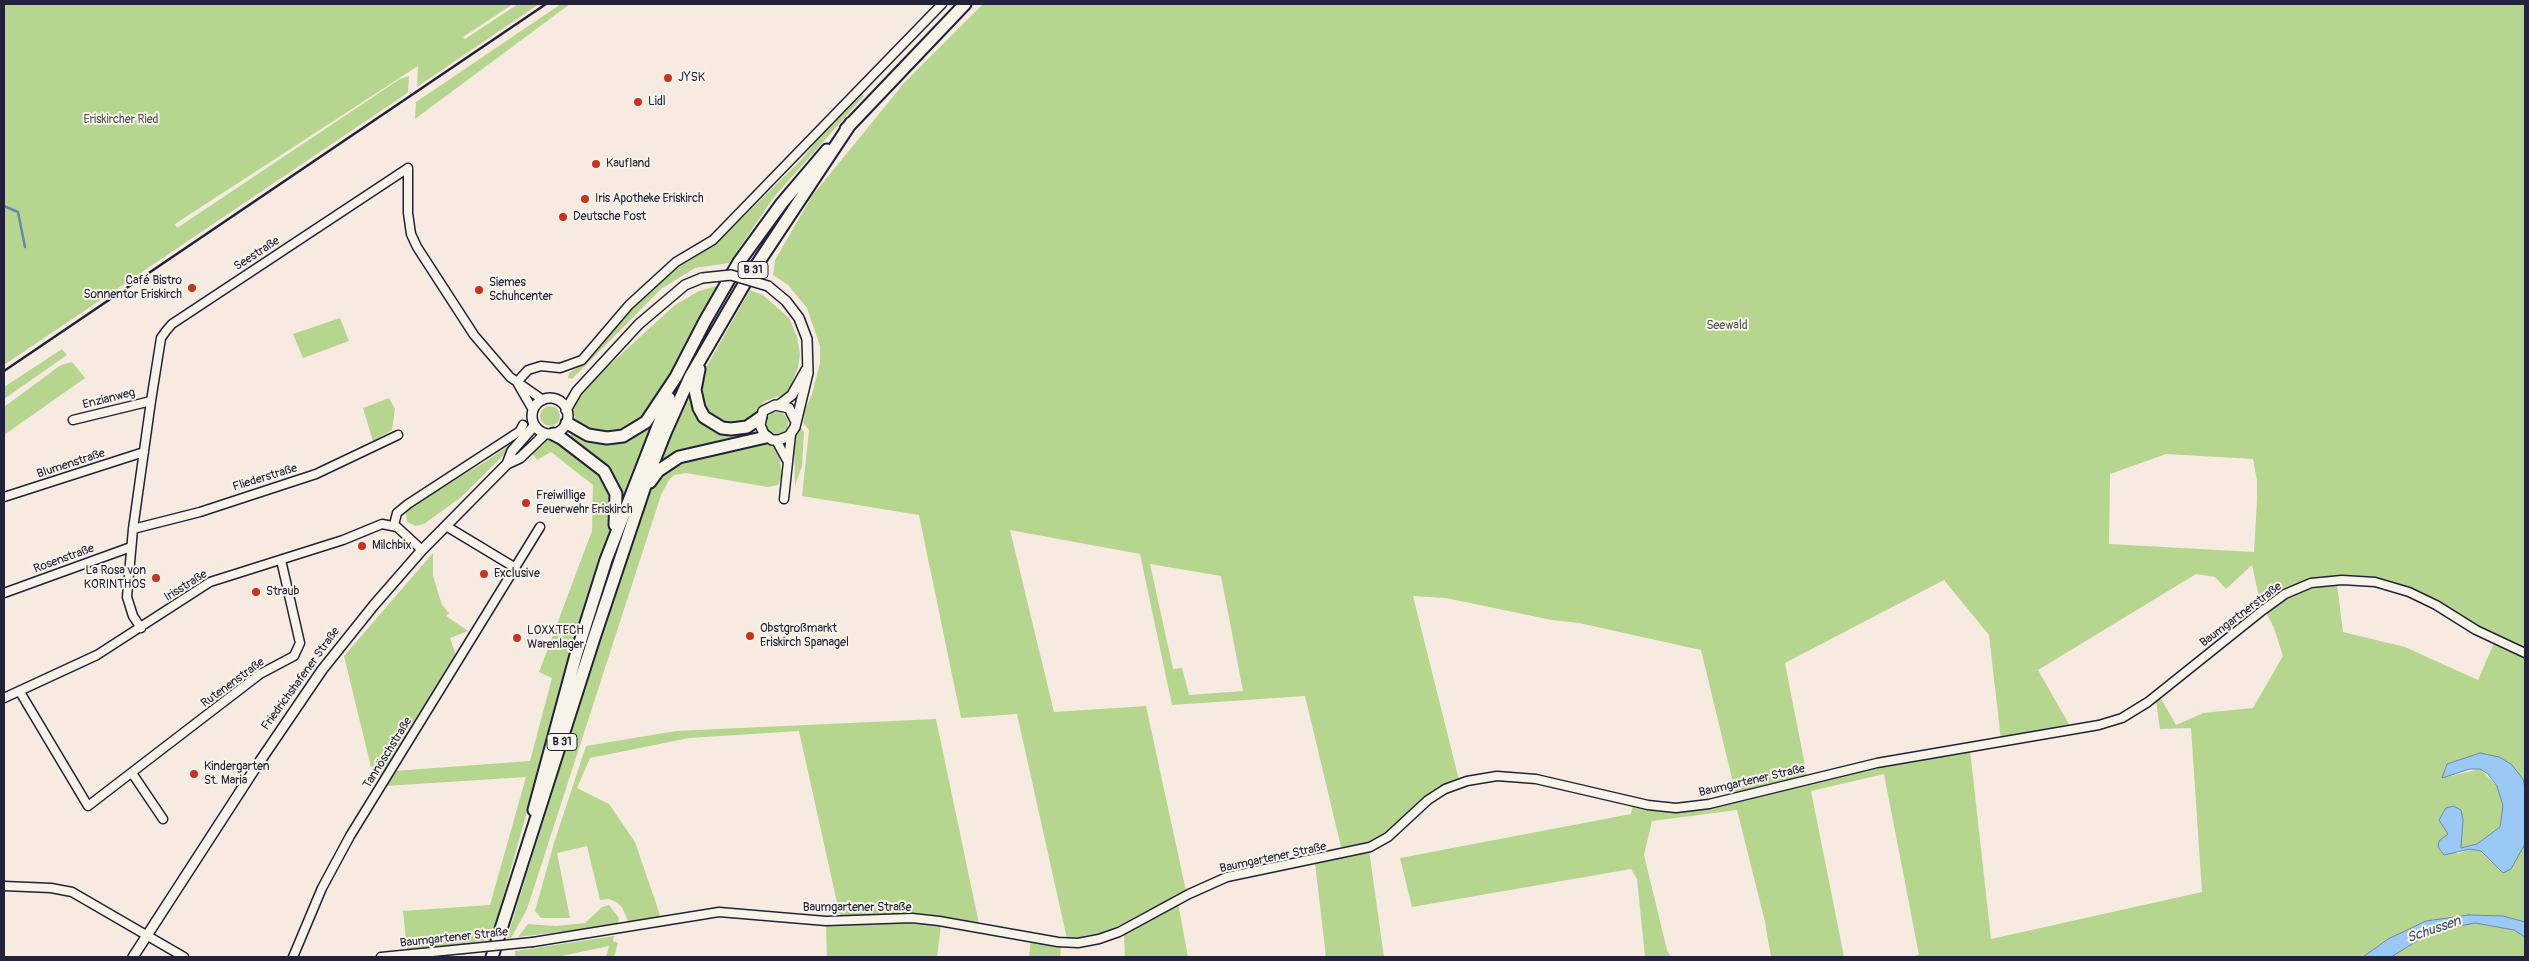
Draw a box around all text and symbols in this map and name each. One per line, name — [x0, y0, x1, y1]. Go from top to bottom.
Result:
place label: JYSK — [678, 71, 705, 85]
marker: JYSK — [662, 72, 674, 84]
place label: Lidl — [648, 95, 666, 109]
marker: Lidl — [632, 96, 644, 108]
park label: Eriskircher Ried — [84, 113, 158, 127]
place label: Kaufland — [606, 157, 650, 171]
marker: Kaufland — [590, 158, 602, 170]
place label: Iris Apotheke Eriskirch — [595, 192, 704, 206]
marker: Iris Apotheke Eriskirch — [579, 193, 591, 205]
place label: Deutsche Post — [573, 210, 646, 224]
marker: Deutsche Post — [557, 211, 569, 223]
street label: Seestraße — [232, 234, 282, 274]
road number: B 31 — [738, 262, 768, 278]
place label: Café Bistro Sonnentor Eriskirch — [83, 274, 182, 302]
place label: Siemes Schuhcenter — [489, 276, 553, 304]
marker: Café Bistro Sonnentor Eriskirch — [186, 282, 198, 294]
marker: Siemes Schuhcenter — [473, 284, 485, 296]
park label: Seewald — [1706, 319, 1748, 333]
street label: Enzianweg — [81, 386, 137, 412]
street label: Blumenstraße — [35, 446, 107, 482]
street label: Fliederstraße — [231, 461, 299, 495]
place label: Freiwillige Feuerwehr Eriskirch — [536, 489, 633, 517]
marker: Freiwillige Feuerwehr Eriskirch — [520, 497, 532, 509]
place label: Milchbix — [372, 539, 411, 553]
marker: Milchbix — [356, 540, 368, 552]
street label: Rosenstraße — [32, 541, 96, 577]
place label: La Rosa von KORINTHOS — [84, 564, 146, 592]
street label: Irisstraße — [162, 567, 210, 605]
place label: Exclusive — [494, 567, 540, 581]
marker: Exclusive — [478, 568, 490, 580]
marker: La Rosa von KORINTHOS — [150, 572, 162, 584]
street label: Baumgartnerstraße — [2197, 580, 2285, 650]
place label: Straub — [266, 585, 299, 599]
marker: Straub — [250, 586, 262, 598]
place label: Obstgroßmarkt Eriskirch Spanagel — [760, 622, 849, 650]
place label: LOXX.TECH Warenlager — [527, 624, 584, 652]
street label: Friedrichshafener Straße — [259, 625, 343, 733]
marker: Obstgroßmarkt Eriskirch Spanagel — [744, 630, 756, 642]
marker: LOXX.TECH Warenlager — [511, 632, 523, 644]
street label: Rutenenstraße — [198, 655, 268, 711]
street label: Tannöschstraße — [360, 715, 416, 791]
road number: B 31 — [547, 734, 577, 750]
place label: Kindergarten St. Maria — [204, 760, 269, 788]
street label: Baumgartener Straße — [1697, 762, 1807, 800]
marker: Kindergarten St. Maria — [188, 768, 200, 780]
street label: Baumgartener Straße — [1218, 840, 1328, 876]
street label: Baumgartener Straße — [803, 901, 911, 915]
water label: Schussen — [2405, 913, 2463, 947]
street label: Baumgartener Straße — [399, 925, 509, 951]

